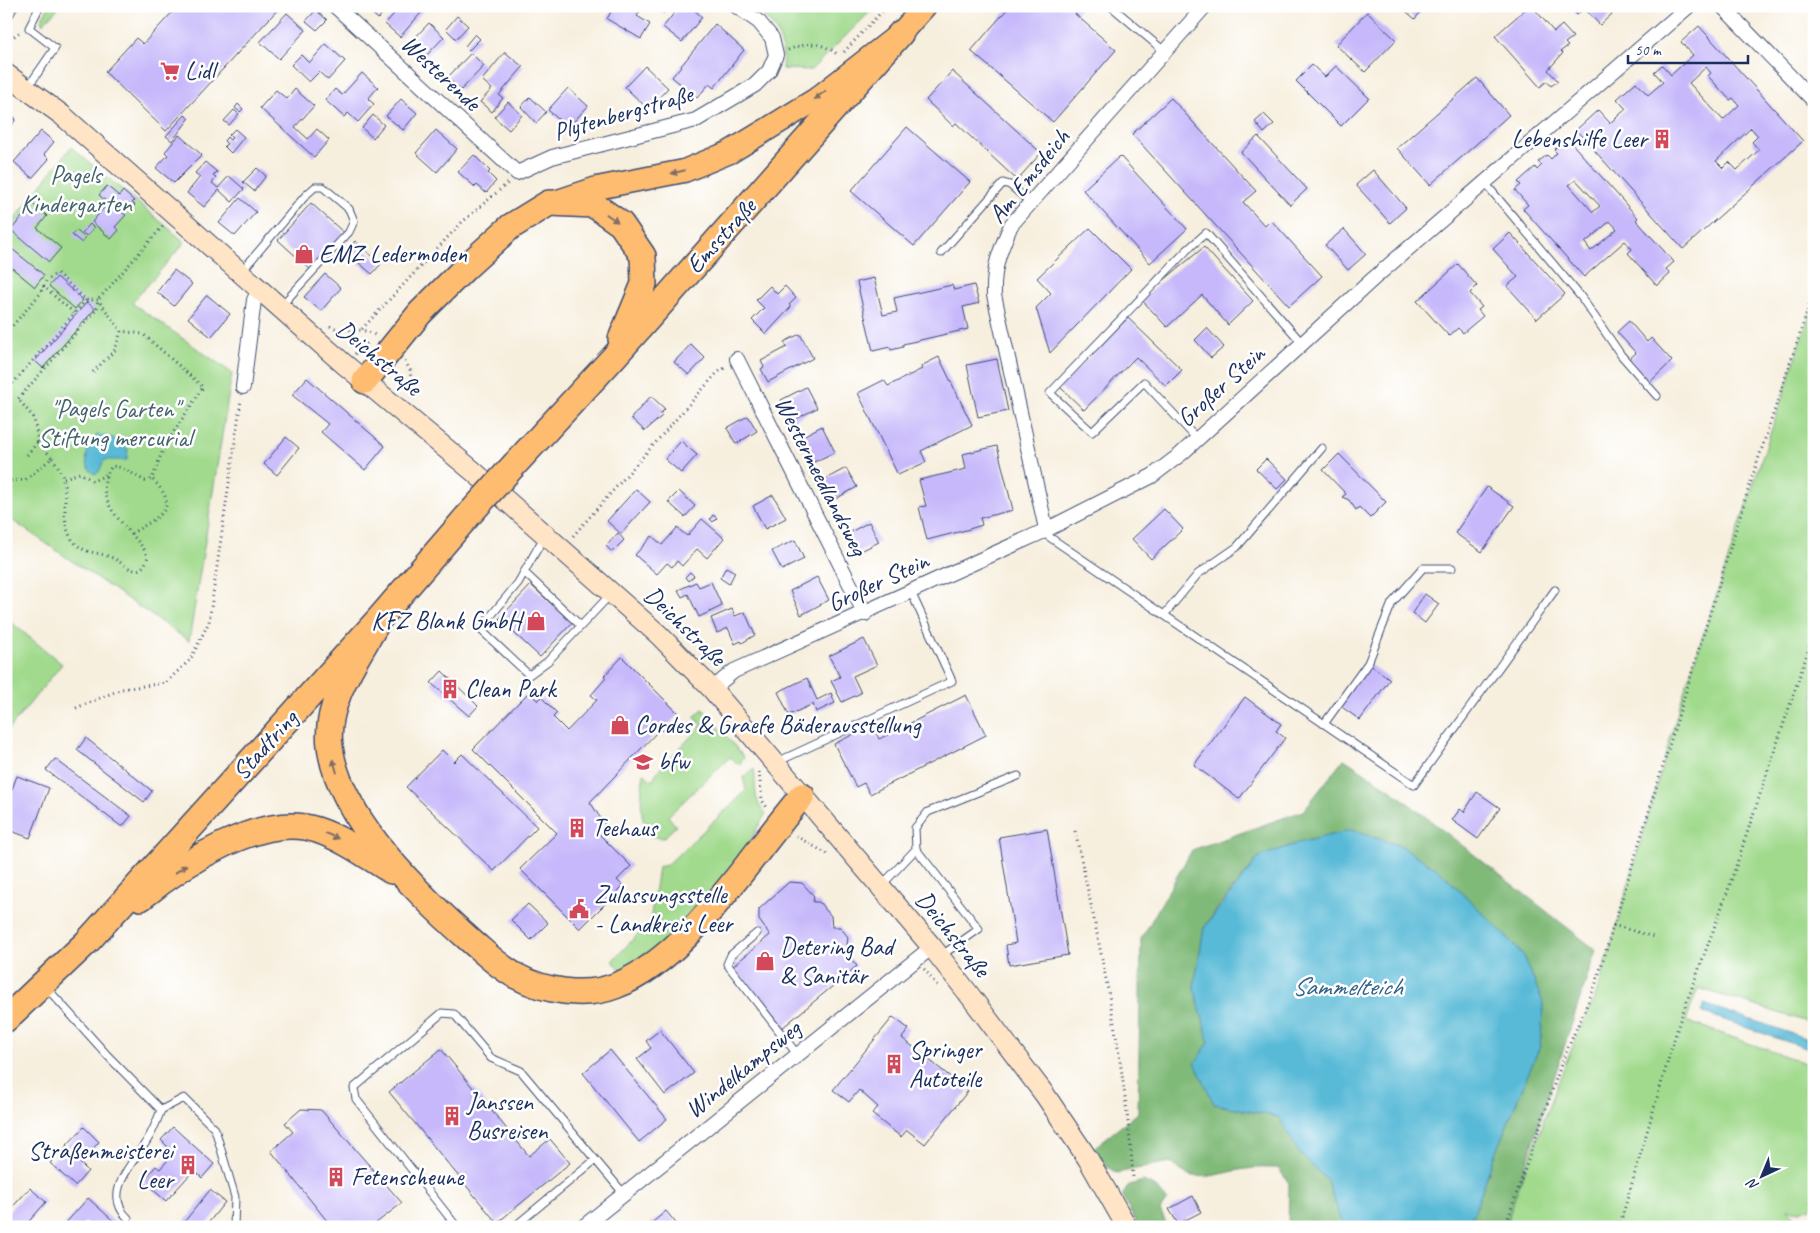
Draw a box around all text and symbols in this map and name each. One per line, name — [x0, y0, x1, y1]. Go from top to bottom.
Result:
street label: Westerende — [394, 28, 489, 119]
scale bar — [1628, 32, 1748, 64]
text: 50 m — [1635, 41, 1662, 60]
place label: Lidl — [185, 55, 219, 87]
supermarket icon: Lidl — [159, 60, 181, 82]
street label: Plytenbergstraße — [550, 77, 698, 148]
one-way arrow — [813, 90, 827, 100]
street label: Am Emsdeich — [981, 122, 1077, 230]
place label: Lebenshilfe Leer — [1512, 123, 1650, 155]
building icon: Lebenshilfe Leer — [1651, 128, 1673, 150]
park label: Pagels Kindergarten — [20, 159, 132, 220]
one-way arrow — [671, 168, 686, 176]
street label: Emsstraße — [679, 190, 764, 280]
one-way arrow — [605, 212, 618, 222]
place label: EMZ Ledermoden — [319, 238, 468, 270]
shop icon: EMZ Ledermoden — [293, 243, 315, 265]
street label: Deichstraße — [330, 313, 430, 404]
street label: Großer Stein — [1170, 337, 1273, 434]
street label: Westermeedlandsweg — [767, 391, 876, 563]
park label: "Pagels Garten" Stiftung mercurial — [38, 393, 197, 454]
street label: Großer Stein — [822, 544, 935, 619]
street label: Deichstraße — [637, 579, 734, 674]
place label: KFZ Blank GmbH — [371, 605, 525, 637]
shop icon: KFZ Blank GmbH — [525, 610, 547, 632]
place label: Clean Park — [465, 673, 557, 705]
building icon: Clean Park — [439, 678, 461, 700]
street label: Stadtring — [225, 702, 306, 787]
place label: Cordes & Graefe Bäderausstellung — [635, 709, 922, 741]
shop icon: Cordes & Graefe Bäderausstellung — [609, 714, 631, 736]
place label: bfw — [658, 746, 691, 778]
school or university icon: bfw — [632, 751, 654, 773]
one-way arrow — [331, 759, 339, 774]
place label: Teehaus — [592, 812, 660, 844]
building icon: Teehaus — [566, 817, 588, 839]
one-way arrow — [325, 832, 339, 840]
one-way arrow — [174, 865, 188, 874]
place label: Zulassungsstelle - Landkreis Leer — [594, 879, 734, 940]
street label: Deichstraße — [909, 884, 999, 985]
public building icon: Zulassungsstelle - Landkreis Leer — [568, 898, 590, 920]
place label: Detering Bad & Sanitär — [780, 931, 897, 992]
shop icon: Detering Bad & Sanitär — [754, 950, 776, 972]
water label: Sammelteich — [1292, 970, 1404, 1003]
street label: Windelkampsweg — [679, 1011, 809, 1125]
place label: Springer Autoteile — [909, 1034, 984, 1095]
building icon: Springer Autoteile — [883, 1053, 905, 1075]
place label: Janssen Busreisen — [466, 1086, 548, 1147]
building icon: Janssen Busreisen — [441, 1105, 463, 1127]
place label: Straßenmeisterei Leer — [28, 1135, 176, 1196]
north arrow — [1738, 1150, 1788, 1200]
building icon: Straßenmeisterei Leer — [177, 1154, 199, 1176]
place label: Fetenscheune — [351, 1161, 465, 1193]
building icon: Fetenscheune — [325, 1166, 347, 1188]
text: N — [1743, 1174, 1762, 1194]

